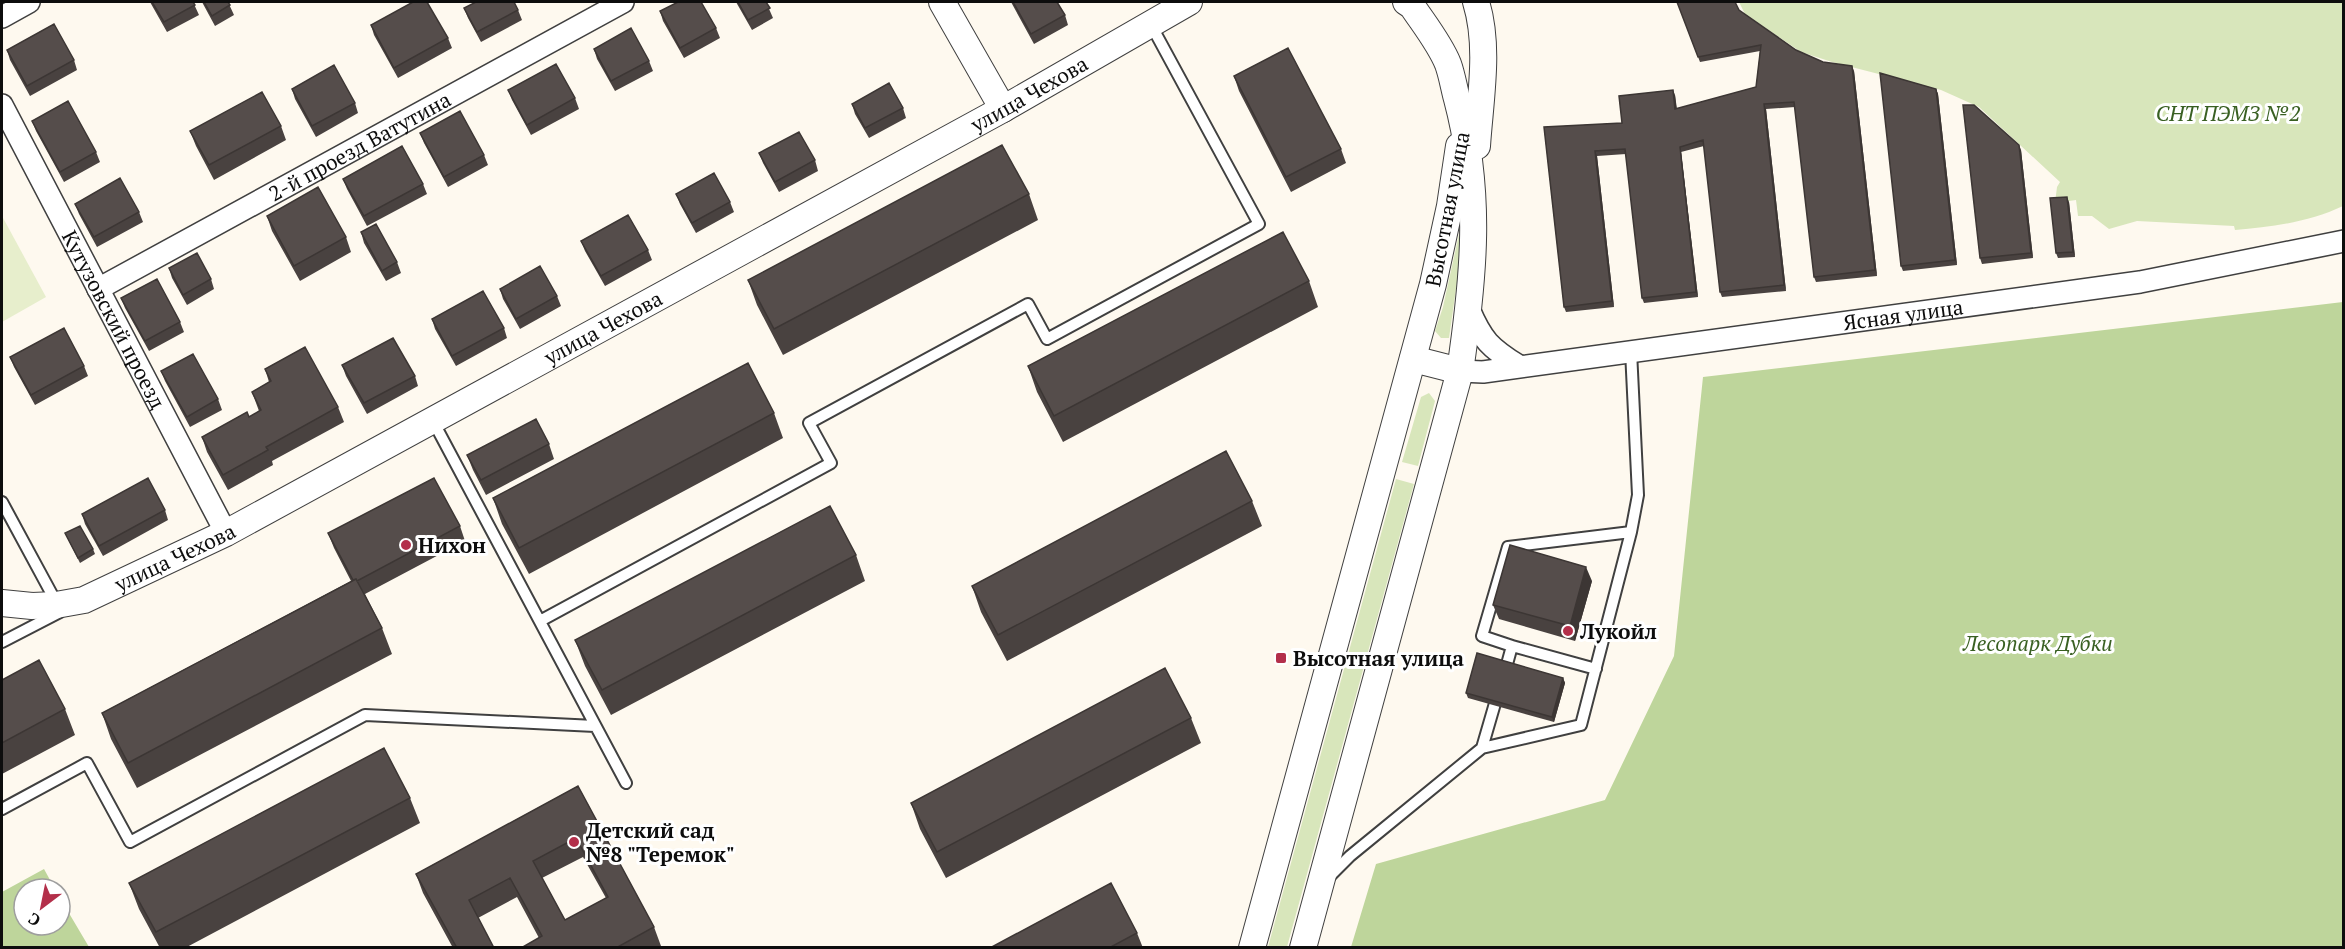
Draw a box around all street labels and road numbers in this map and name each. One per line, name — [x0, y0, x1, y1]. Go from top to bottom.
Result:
street label: улица Чехова — [965, 49, 1093, 139]
street label: 2-й проезд Ватутина — [263, 85, 456, 207]
street label: Высотная улица — [1418, 129, 1476, 289]
street label: Кутузовский проезд — [56, 225, 172, 413]
street label: улица Чехова — [538, 284, 667, 371]
street label: Ясная улица — [1841, 292, 1965, 337]
street label: улица Чехова — [109, 516, 241, 598]

